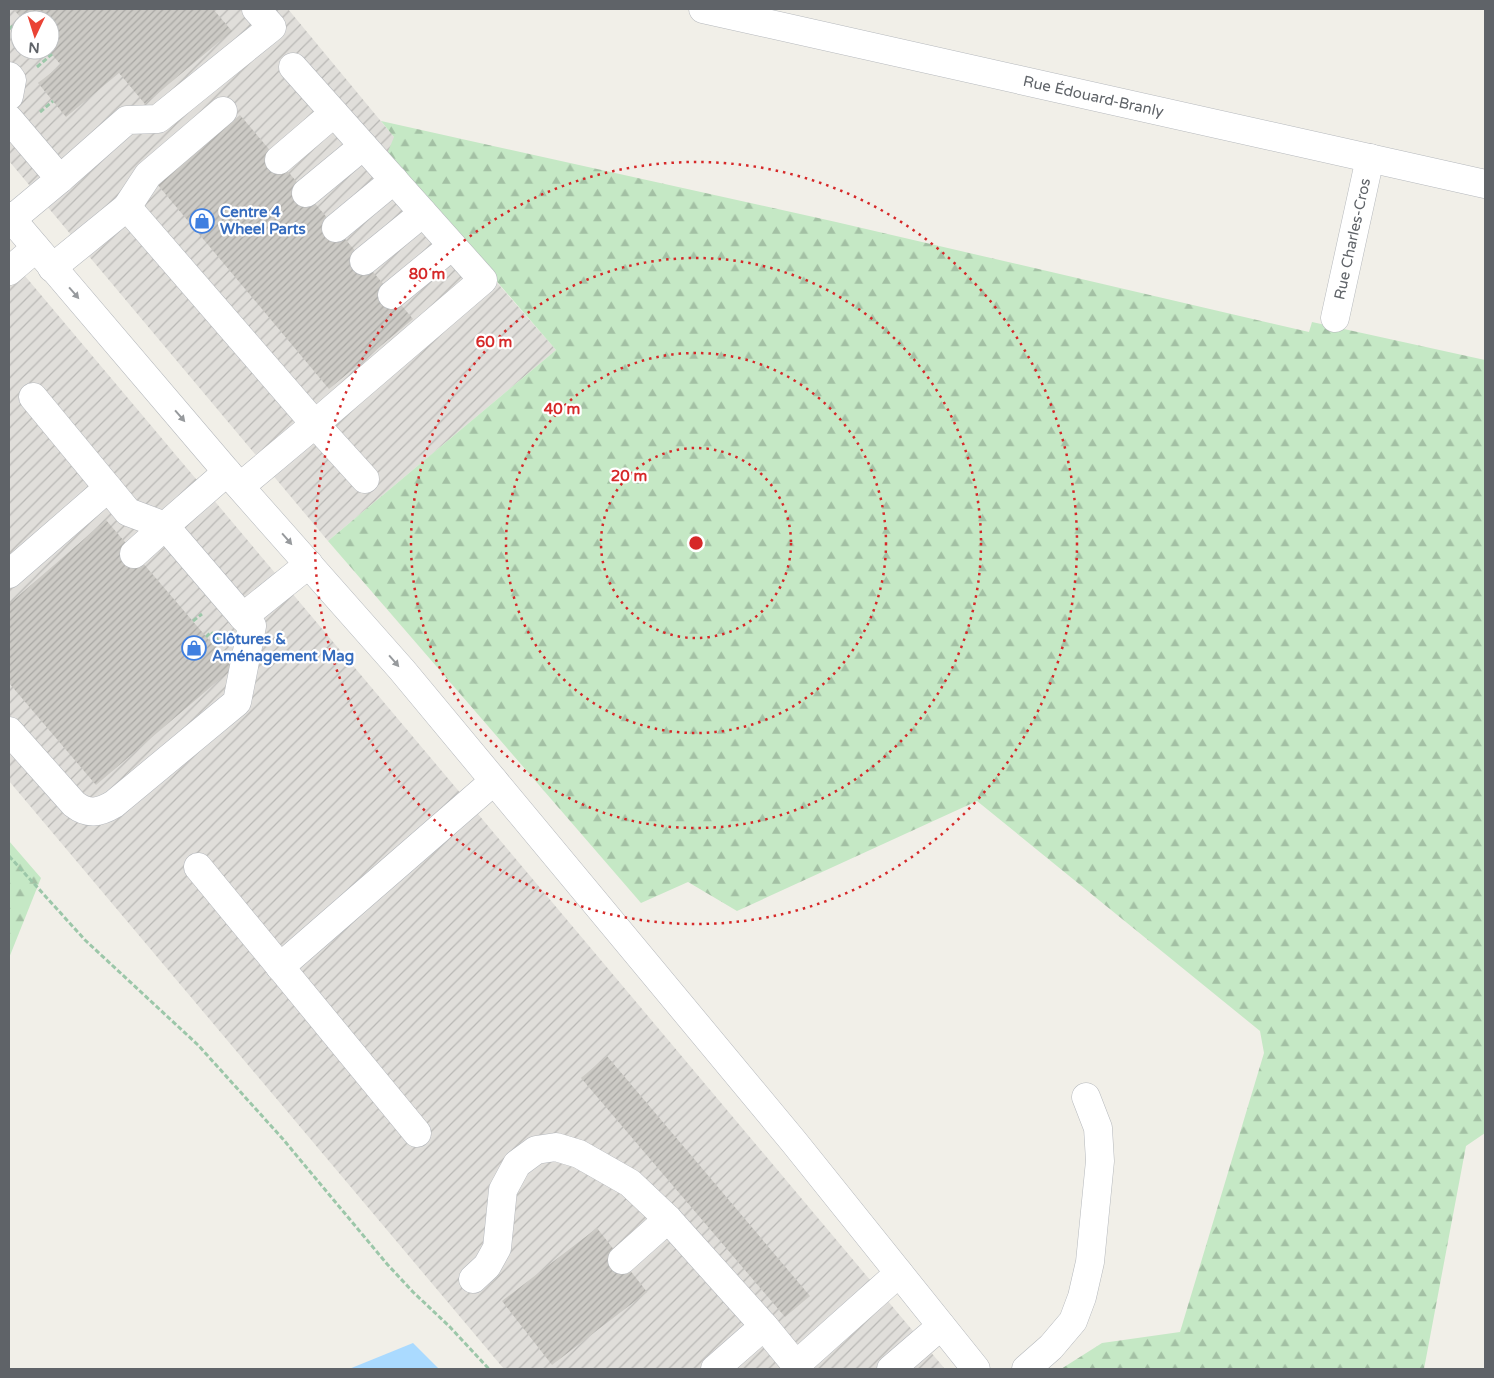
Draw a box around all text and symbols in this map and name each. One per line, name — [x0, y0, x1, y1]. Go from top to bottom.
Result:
north arrow — [10, 10, 60, 60]
text: N — [28, 39, 40, 56]
street label: Rue Édouard-Branly — [1021, 72, 1165, 121]
street label: Rue Charles-Cros — [1330, 176, 1374, 301]
place label: Centre 4 Wheel Parts — [220, 203, 306, 238]
shop icon: Centre 4 Wheel Parts — [189, 208, 215, 234]
text: 80 m — [409, 265, 445, 283]
one-way arrow — [68, 287, 79, 299]
text: 60 m — [476, 333, 512, 351]
text: 40 m — [544, 400, 580, 418]
one-way arrow — [174, 410, 186, 422]
text: 20 m — [611, 467, 647, 485]
one-way arrow — [281, 532, 292, 545]
centre of rings — [687, 534, 705, 552]
place label: Clôtures & Aménagement Mag — [212, 630, 354, 666]
shop icon: Clôtures & Aménagement Mag — [181, 635, 207, 661]
one-way arrow — [388, 655, 399, 668]

